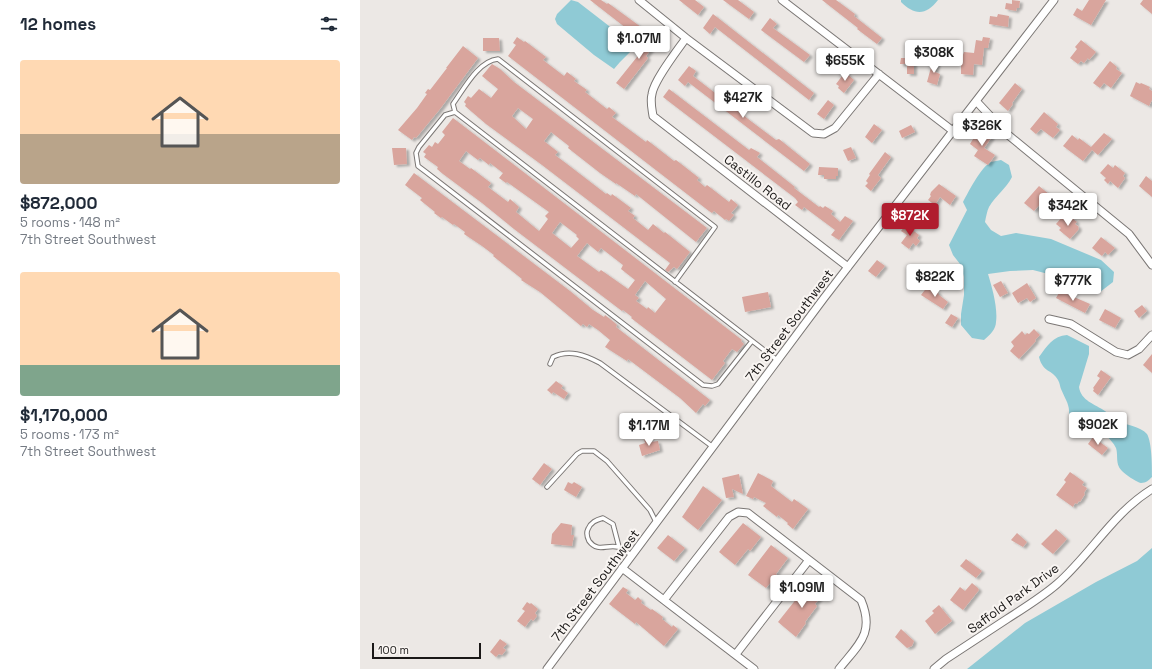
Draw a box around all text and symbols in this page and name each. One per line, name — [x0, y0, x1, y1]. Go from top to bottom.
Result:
text: 12 homes — [20, 13, 96, 35]
icon: filters — [318, 13, 340, 35]
pin: $1.07M — [606, 26, 672, 60]
text: $1.07M — [617, 30, 661, 47]
pin: $308K — [906, 40, 962, 74]
text: $308K — [914, 44, 954, 61]
pin: $655K — [817, 48, 873, 82]
text: $655K — [825, 52, 865, 69]
pin: $427K — [715, 85, 771, 119]
icon: home — [144, 86, 216, 158]
text: $427K — [723, 89, 763, 106]
pin: $326K — [954, 113, 1010, 147]
text: $326K — [962, 117, 1002, 134]
street label: Castillo Road — [720, 151, 795, 214]
text: $872,000 — [20, 192, 98, 214]
pin: $342K — [1040, 193, 1096, 227]
text: $342K — [1048, 197, 1088, 214]
pin: $872K — [882, 203, 938, 237]
text: $872K — [891, 207, 929, 224]
text: 5 rooms · 148 m² — [20, 214, 120, 231]
text: 7th Street Southwest — [20, 231, 156, 248]
pin: $822K — [907, 264, 963, 298]
street label: 7th Street Southwest — [742, 266, 837, 385]
text: $822K — [915, 268, 955, 285]
pin: $777K — [1045, 268, 1101, 302]
text: $777K — [1054, 272, 1092, 289]
icon: home — [144, 298, 216, 370]
text: $1,170,000 — [20, 404, 108, 426]
pin: $902K — [1070, 412, 1126, 446]
pin: $1.17M — [616, 413, 682, 447]
text: $902K — [1078, 416, 1118, 433]
text: $1.17M — [628, 417, 670, 434]
text: 5 rooms · 173 m² — [20, 426, 119, 443]
text: 7th Street Southwest — [20, 443, 156, 460]
street label: 7th Street Southwest — [548, 526, 643, 645]
street label: Saffold Park Drive — [964, 559, 1062, 637]
pin: $1.09M — [769, 575, 835, 609]
text: $1.09M — [779, 579, 825, 596]
scale bar — [372, 641, 481, 660]
text: 100 m — [378, 643, 409, 657]

